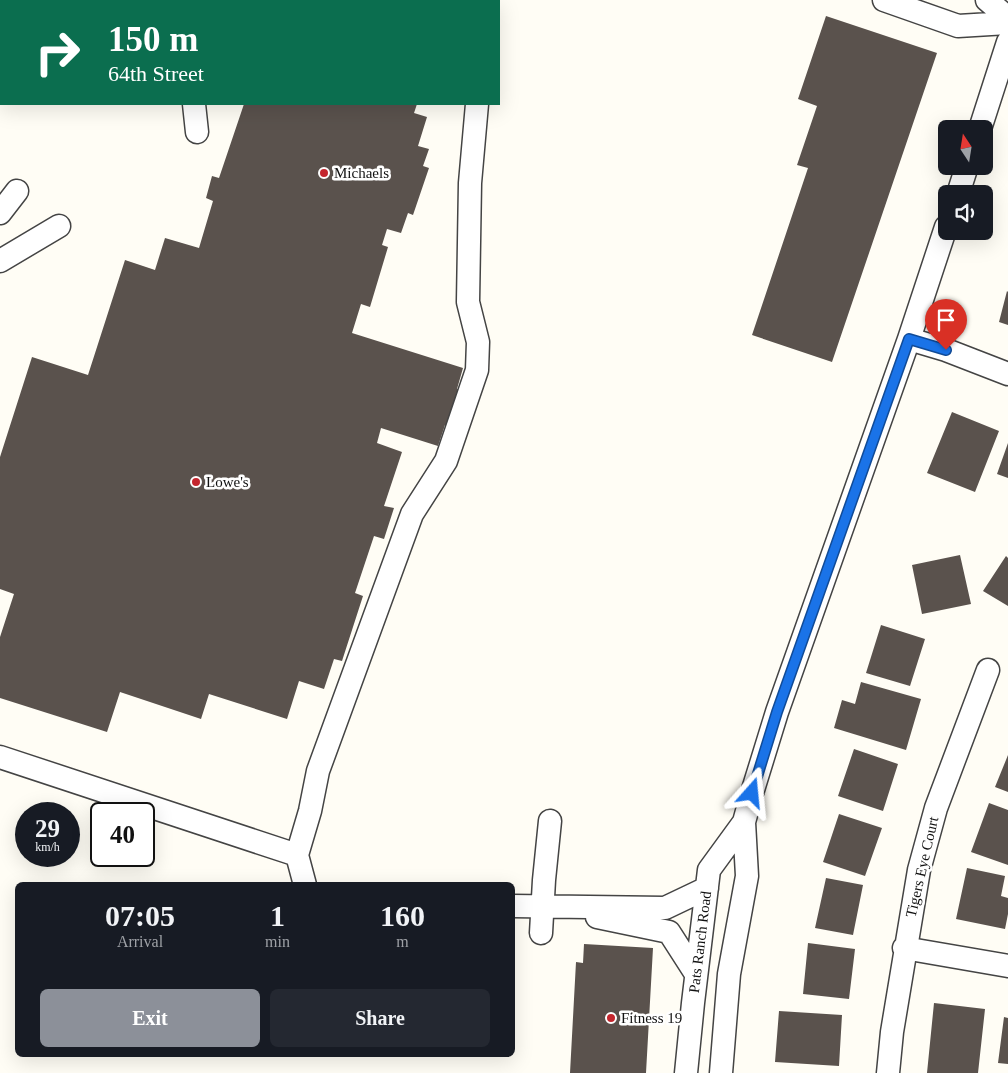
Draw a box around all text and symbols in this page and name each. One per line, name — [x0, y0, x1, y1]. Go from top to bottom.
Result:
icon: right — [25, 20, 90, 85]
text: 150 m — [108, 20, 198, 59]
text: 64th Street — [108, 61, 204, 86]
north arrow — [938, 120, 992, 175]
map controls — [938, 120, 993, 240]
place label: Michaels — [334, 165, 389, 181]
marker: Michaels — [318, 167, 330, 179]
button: sound — [938, 185, 993, 240]
pin — [925, 299, 967, 350]
icon: arrive — [932, 306, 960, 334]
place label: Lowe's — [206, 474, 249, 490]
marker: Lowe's — [190, 476, 202, 488]
position arrow — [725, 766, 777, 818]
speed limit sign: 40 — [90, 802, 155, 867]
street label: Tigers Eye Court — [903, 814, 942, 919]
text: 29 — [35, 815, 60, 842]
text: km/h — [35, 840, 60, 854]
street label: Pats Ranch Road — [686, 890, 714, 994]
text: 07:05 — [105, 899, 175, 932]
text: 1 — [270, 899, 285, 932]
text: 160 — [380, 899, 425, 932]
text: Arrival — [117, 933, 163, 950]
text: min — [265, 933, 290, 950]
text: m — [396, 933, 409, 950]
button: Exit — [40, 989, 260, 1047]
button: Share — [270, 989, 490, 1047]
place label: Fitness 19 — [621, 1010, 682, 1026]
marker: Fitness 19 — [605, 1012, 617, 1024]

